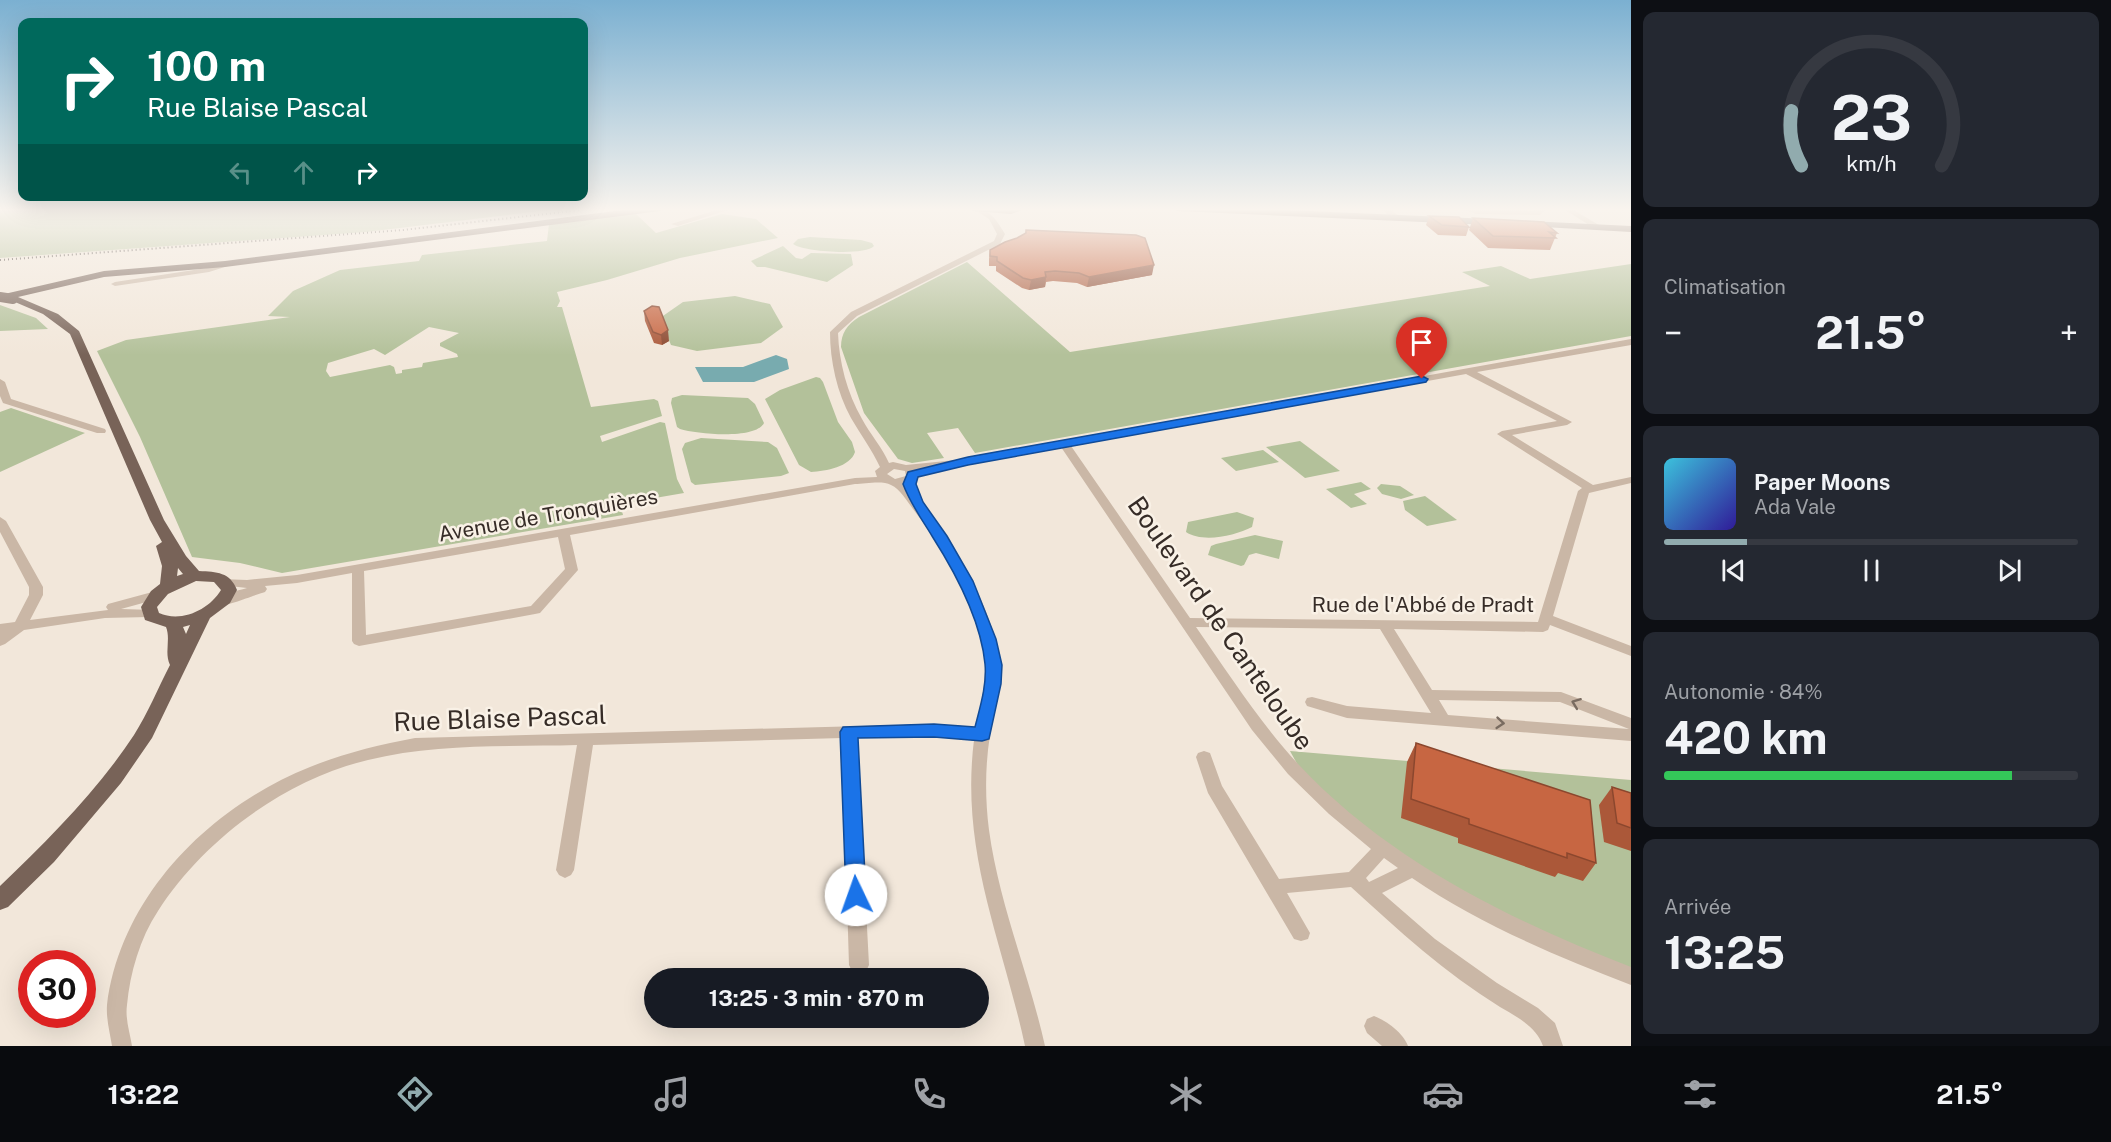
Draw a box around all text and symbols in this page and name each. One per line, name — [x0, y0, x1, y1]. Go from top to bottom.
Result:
text: 100 m — [147, 41, 266, 90]
icon: right — [48, 42, 126, 120]
text: 23 — [1830, 82, 1912, 155]
text: Rue Blaise Pascal — [147, 91, 369, 123]
text: km/h — [1846, 152, 1896, 177]
icon: left — [224, 156, 257, 189]
icon: ahead — [287, 156, 320, 189]
icon: right — [350, 156, 383, 189]
text: Climatisation — [1664, 275, 1786, 299]
text: 21.5° — [1815, 306, 1927, 359]
text: − — [1664, 314, 1682, 352]
text: + — [2060, 314, 2078, 352]
pin — [1396, 317, 1447, 379]
icon: arrive — [1405, 326, 1438, 359]
text: Paper Moons — [1754, 469, 1890, 495]
street label: Avenue de Tronquières — [436, 483, 660, 547]
street label: Boulevard de Canteloube — [1122, 490, 1320, 756]
text: Ada Vale — [1754, 495, 1836, 519]
icon: previous — [1717, 554, 1750, 587]
icon: pause — [1855, 554, 1888, 587]
icon: next — [1993, 554, 2026, 587]
street label: Rue de l'Abbé de Pradt — [1312, 592, 1534, 617]
text: Autonomie · 84% — [1664, 680, 1823, 704]
one-way arrow — [1572, 697, 1582, 710]
street label: Rue Blaise Pascal — [393, 699, 607, 737]
text: 420 km — [1664, 711, 1828, 764]
one-way arrow — [1496, 716, 1505, 729]
position arrow — [824, 863, 888, 927]
text: Arrivée — [1664, 895, 1731, 919]
text: 13:25 — [1664, 926, 1785, 979]
speed limit sign: 30 — [18, 950, 96, 1028]
text: 13:25 · 3 min · 870 m — [709, 985, 924, 1011]
icon: directions — [394, 1073, 436, 1115]
icon: music — [651, 1073, 693, 1115]
icon: phone — [908, 1073, 950, 1115]
icon: climate — [1165, 1073, 1207, 1115]
icon: car — [1422, 1073, 1464, 1115]
icon: filters — [1679, 1073, 1721, 1115]
text: 13:22 — [108, 1078, 179, 1110]
text: 21.5° — [1936, 1078, 2003, 1110]

